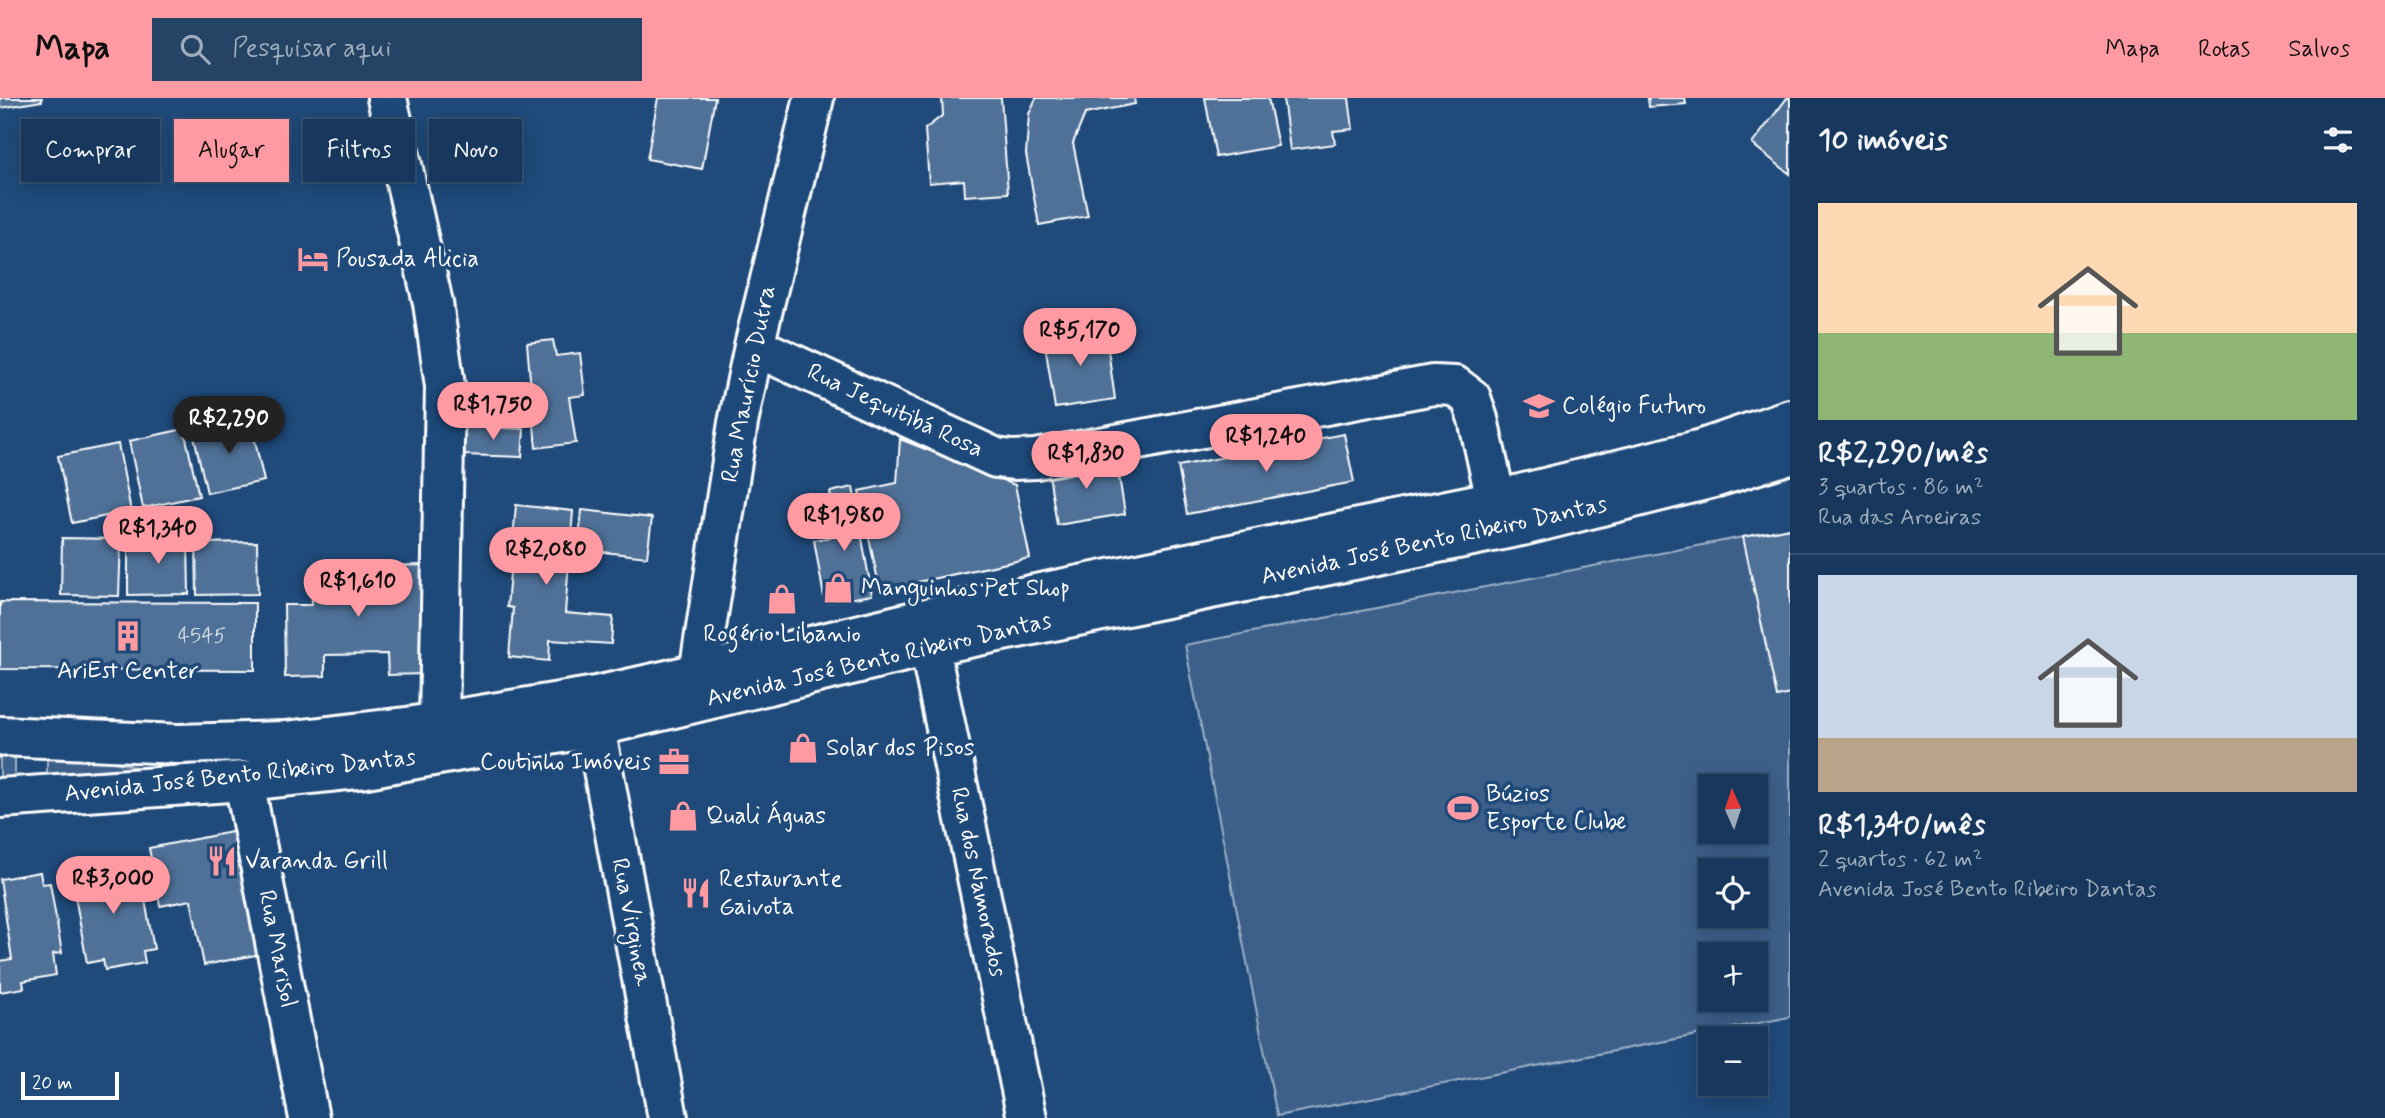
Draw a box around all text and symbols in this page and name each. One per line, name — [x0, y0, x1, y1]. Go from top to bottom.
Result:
search box — [152, 18, 642, 81]
text: Mapa — [35, 27, 110, 71]
icon: search — [176, 30, 214, 68]
text: Pesquisar aqui — [232, 32, 391, 66]
text: Mapa — [2105, 34, 2160, 65]
text: Rotas — [2198, 34, 2250, 65]
text: Salvos — [2288, 34, 2350, 65]
chip: Comprar — [21, 119, 160, 182]
chip: Alugar — [174, 119, 289, 182]
chip: Filtros — [303, 119, 415, 182]
chip: Novo — [429, 119, 522, 182]
text: 10 imóveis — [1818, 121, 1948, 160]
icon: filters — [2319, 121, 2357, 159]
hotel icon: Pousada Alicia — [296, 242, 330, 276]
place label: Pousada Alicia — [336, 244, 479, 275]
icon: home — [2025, 248, 2151, 374]
street label: Rua Maurício Dutra — [715, 283, 783, 485]
pin: R$5,170 — [1015, 308, 1145, 368]
text: R$5,170 — [1039, 316, 1121, 346]
street label: Rua Jequitibá Rosa — [802, 357, 988, 465]
pin: R$1,750 — [428, 382, 558, 442]
school or university icon: Colégio Futuro — [1522, 389, 1556, 423]
text: R$1,750 — [453, 390, 533, 420]
place label: Colégio Futuro — [1562, 391, 1706, 422]
pin: R$2,290 — [164, 396, 294, 456]
text: R$2,290 — [189, 404, 269, 434]
pin: R$1,240 — [1201, 414, 1331, 474]
text: R$1,240 — [1226, 422, 1306, 452]
pin: R$1,830 — [1021, 432, 1151, 491]
text: R$2,290/mês — [1818, 434, 1988, 473]
text: R$1,830 — [1047, 439, 1125, 469]
text: 3 quartos · 86 m² — [1818, 473, 1984, 503]
street label: Avenida José Bento Ribeiro Dantas — [1258, 489, 1610, 593]
pin: R$1,980 — [779, 494, 909, 553]
text: R$1,980 — [803, 501, 885, 531]
text: Rua das Aroeiras — [1818, 503, 1981, 533]
pin: R$1,340 — [93, 506, 223, 566]
text: R$1,340 — [119, 514, 197, 544]
pin: R$2,080 — [481, 528, 611, 587]
text: R$2,080 — [505, 535, 587, 565]
pin: R$1,610 — [293, 560, 423, 619]
text: R$1,610 — [320, 567, 396, 597]
shop icon: Manguinhos Pet Shop — [821, 571, 855, 605]
place label: Manguinhos Pet Shop — [861, 573, 1070, 606]
shop icon: Rogério Libanio — [765, 582, 799, 616]
street label: Avenida José Bento Ribeiro Dantas — [703, 605, 1055, 715]
building icon: AriEst Center — [111, 619, 145, 653]
place label: Rogério Libanio — [703, 619, 861, 653]
icon: home — [2025, 620, 2151, 746]
house number: 4545 — [178, 622, 226, 650]
place label: AriEst Center — [57, 656, 199, 687]
shop icon: Solar dos Pisos — [786, 731, 820, 765]
place label: Solar dos Pisos — [826, 733, 975, 764]
street label: Avenida José Bento Ribeiro Dantas — [63, 742, 418, 810]
office icon: Coutinho Imóveis — [657, 745, 691, 779]
place label: Coutinho Imóveis — [480, 747, 651, 778]
north arrow — [1698, 774, 1768, 844]
map controls — [1698, 774, 1768, 1096]
place label: Búzios Esporte Clube — [1486, 779, 1626, 838]
street label: Rua dos Namorados — [943, 784, 1013, 980]
sports icon: Búzios Esporte Clube — [1446, 791, 1480, 825]
shop icon: Quali Águas — [666, 799, 700, 833]
place label: Quali Águas — [706, 800, 826, 832]
text: R$1,340/mês — [1818, 806, 1985, 845]
restaurant icon: Varanda Grill — [205, 844, 239, 878]
text: 2 quartos · 62 m² — [1818, 845, 1983, 875]
place label: Varanda Grill — [245, 846, 388, 877]
pin: R$3,000 — [48, 856, 178, 916]
street label: Rua Virginea — [601, 856, 659, 989]
button: locate — [1698, 858, 1768, 928]
text: R$3,000 — [72, 864, 154, 894]
place label: Restaurante Gaivota — [719, 864, 843, 923]
text: Avenida José Bento Ribeiro Dantas — [1818, 875, 2156, 905]
restaurant icon: Restaurante Gaivota — [679, 876, 713, 910]
street label: Rua Marisol — [250, 888, 304, 1010]
button: + — [1698, 942, 1768, 1012]
button: − — [1698, 1026, 1768, 1096]
scale bar — [21, 1069, 119, 1101]
text: 20 m — [32, 1071, 72, 1096]

